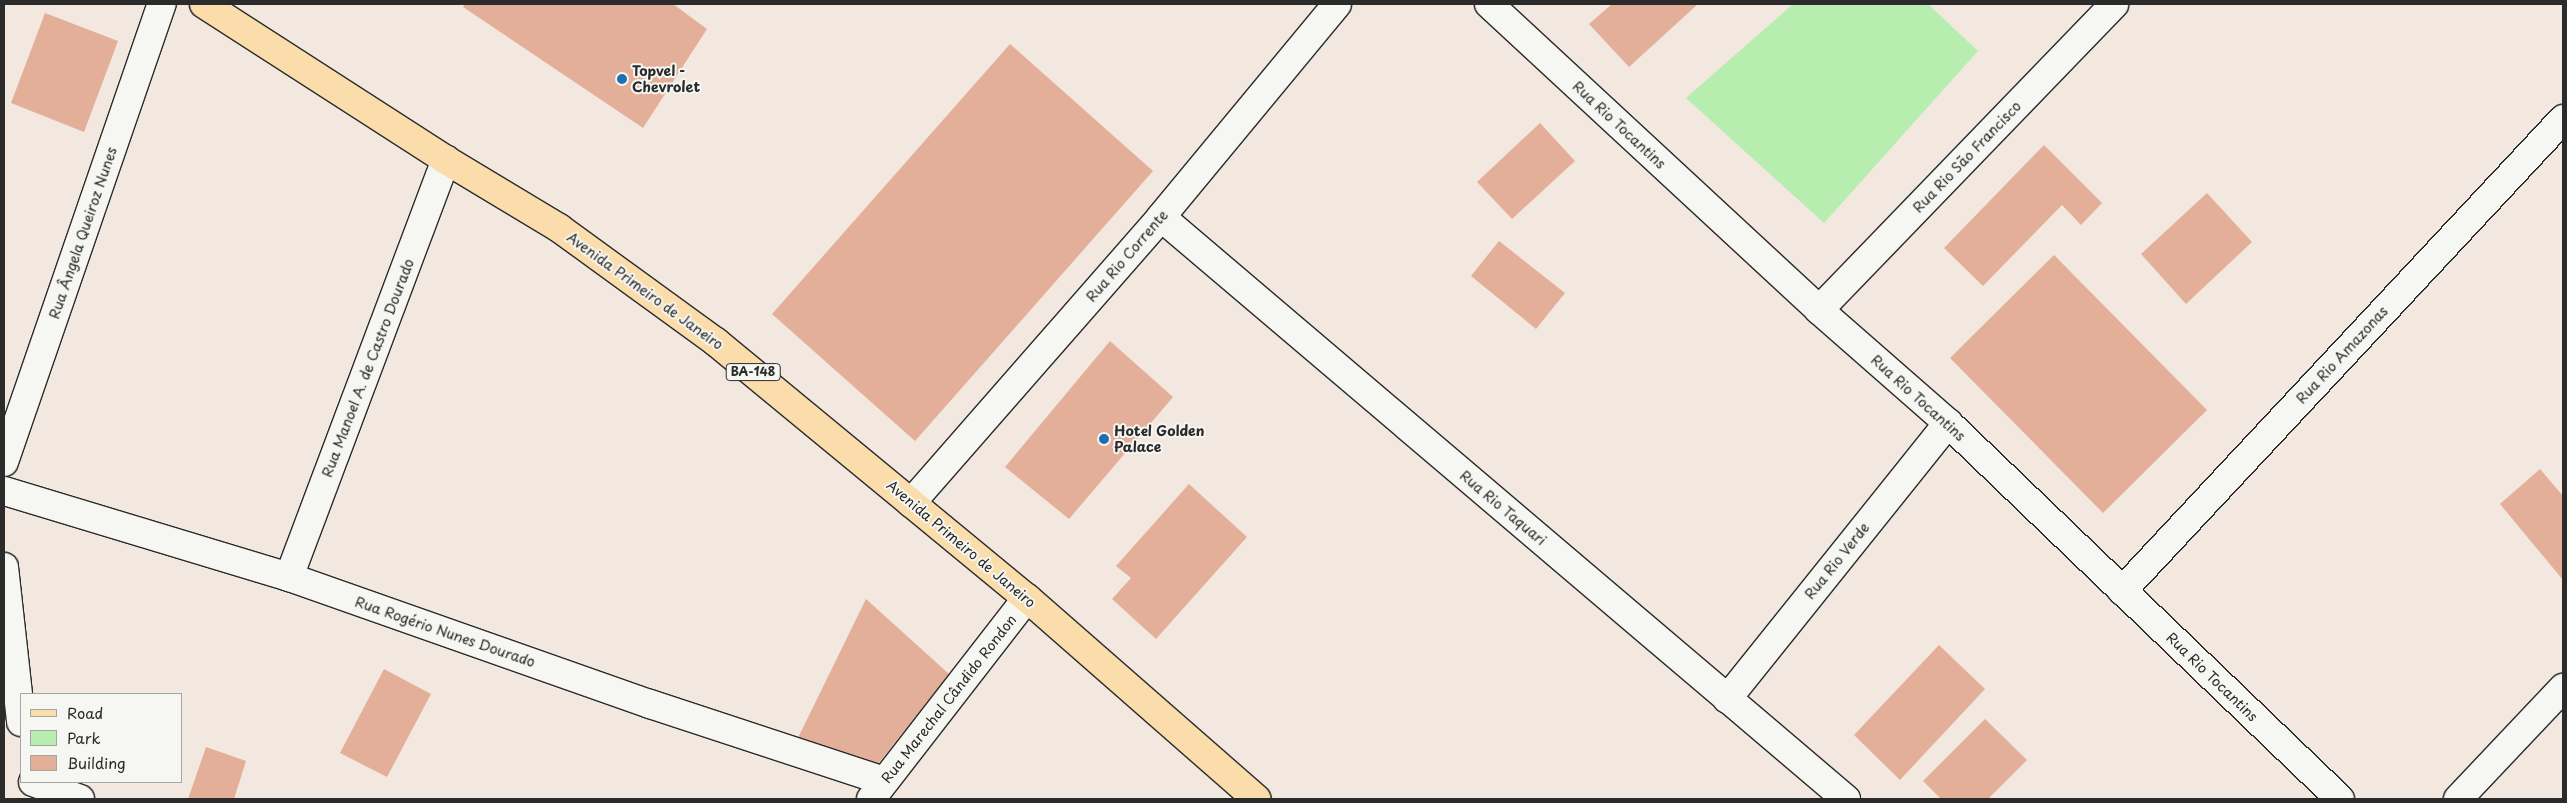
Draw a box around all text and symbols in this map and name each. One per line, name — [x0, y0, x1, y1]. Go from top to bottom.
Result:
place label: Topvel - Chevrolet — [632, 63, 700, 95]
marker: Topvel - Chevrolet — [616, 73, 628, 85]
street label: Rua Rio Tocantins — [1568, 77, 1670, 173]
street label: Rua Rio São Francisco — [1908, 97, 2026, 217]
street label: Rua Ângela Queiroz Nunes — [46, 145, 120, 321]
street label: Rua Rio Corrente — [1082, 206, 1172, 306]
street label: Avenida Primeiro de Janeiro — [564, 229, 726, 353]
street label: Rua Manoel A. de Castro Dourado — [318, 256, 418, 480]
street label: Rua Rio Amazonas — [2292, 302, 2392, 408]
street label: Rua Rio Tocantins — [1867, 351, 1969, 445]
road number: BA-148 — [726, 362, 780, 382]
place label: Hotel Golden Palace — [1114, 423, 1205, 456]
marker: Hotel Golden Palace — [1098, 433, 1110, 445]
street label: Rua Rio Taquari — [1456, 466, 1550, 550]
street label: Avenida Primeiro de Janeiro — [883, 477, 1039, 611]
street label: Rua Rio Verde — [1801, 519, 1873, 603]
street label: Rua Rogério Nunes Dourado — [352, 593, 538, 671]
street label: Rua Marechal Cândido Rondon — [878, 612, 1020, 786]
street label: Rua Rio Tocantins — [2162, 628, 2262, 726]
legend — [20, 693, 182, 783]
text: Road — [67, 701, 103, 724]
text: Park — [67, 726, 101, 749]
text: Building — [67, 751, 126, 774]

